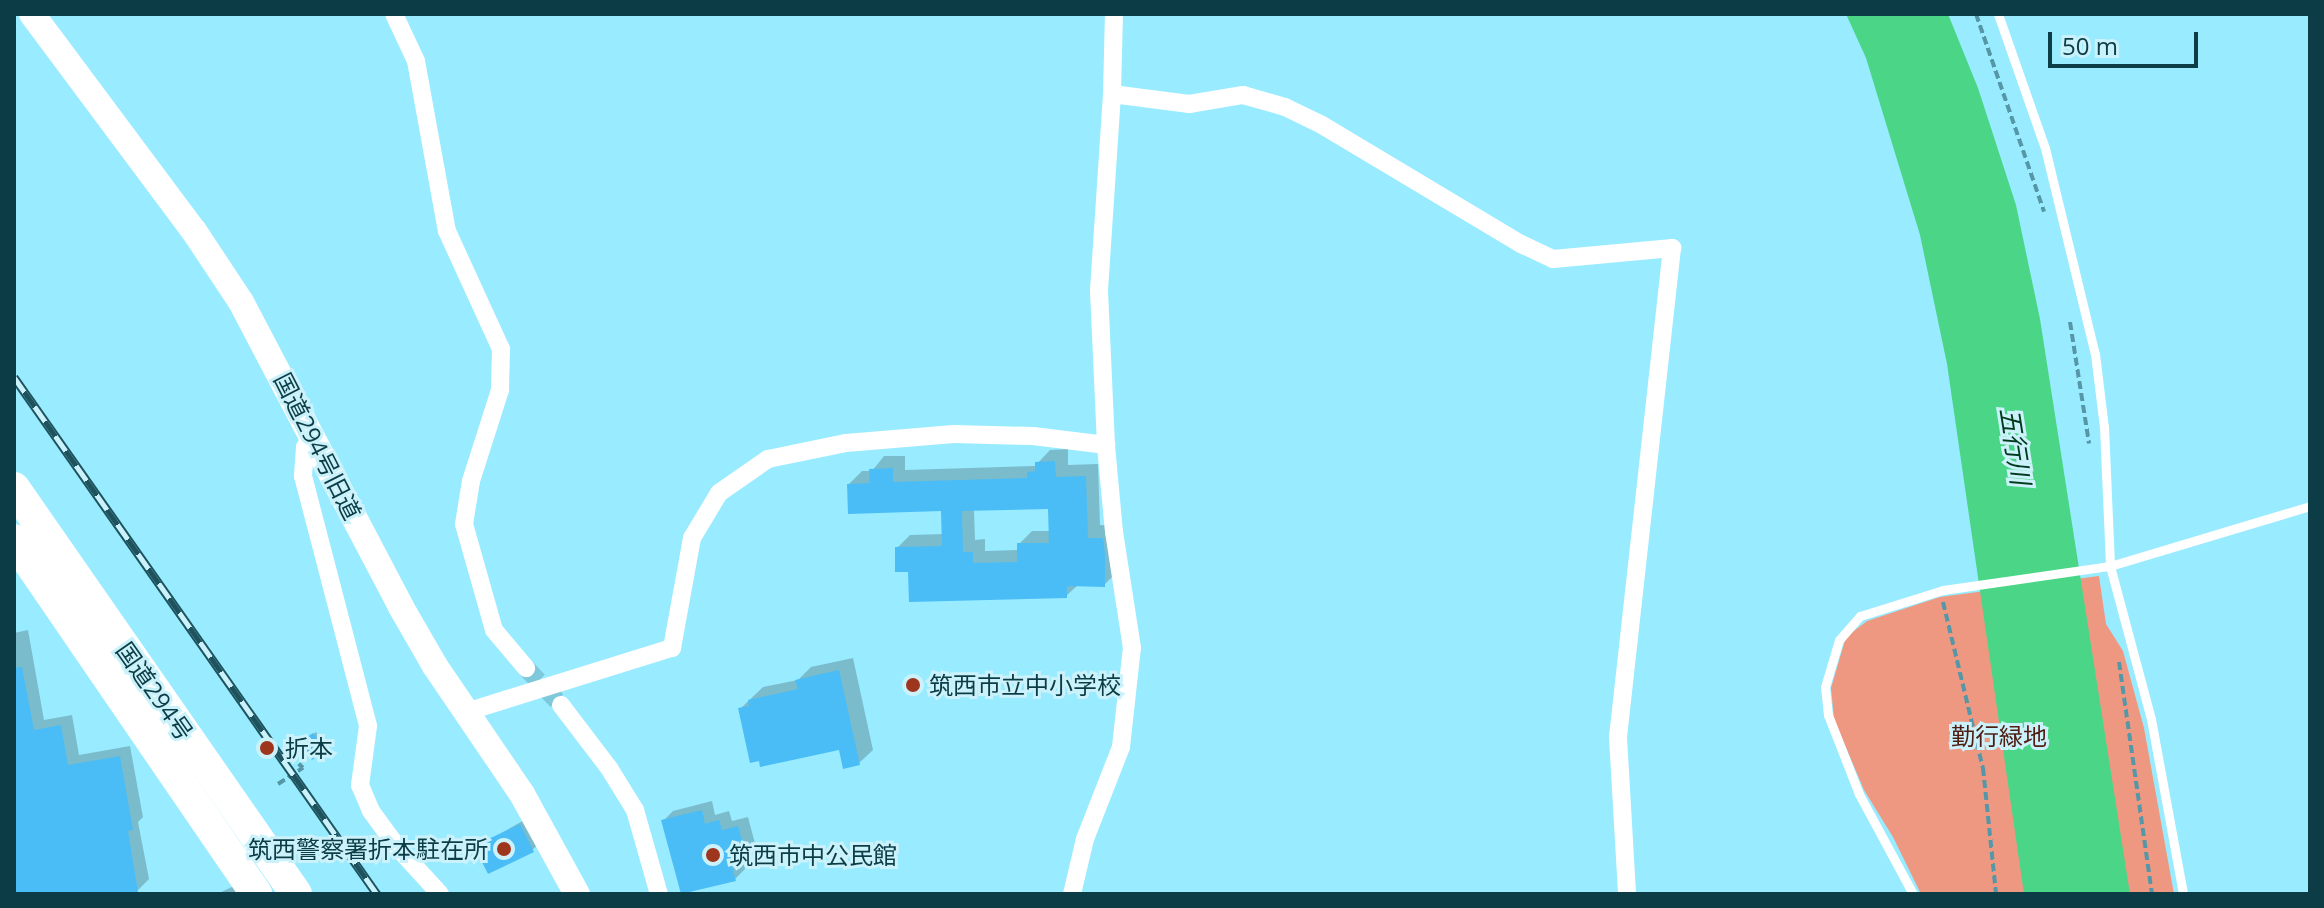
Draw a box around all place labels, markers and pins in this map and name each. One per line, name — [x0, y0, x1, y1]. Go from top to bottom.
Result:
place label: 筑西市立中小学校 — [929, 671, 1121, 699]
marker: 筑西市立中小学校 — [904, 676, 922, 694]
place label: 折本 — [285, 734, 333, 762]
marker: 折本 — [256, 737, 278, 759]
place label: 筑西警察署折本駐在所 — [248, 835, 488, 863]
marker: 筑西警察署折本駐在所 — [495, 840, 513, 858]
place label: 筑西市中公民館 — [729, 841, 897, 869]
marker: 筑西市中公民館 — [704, 846, 722, 864]

